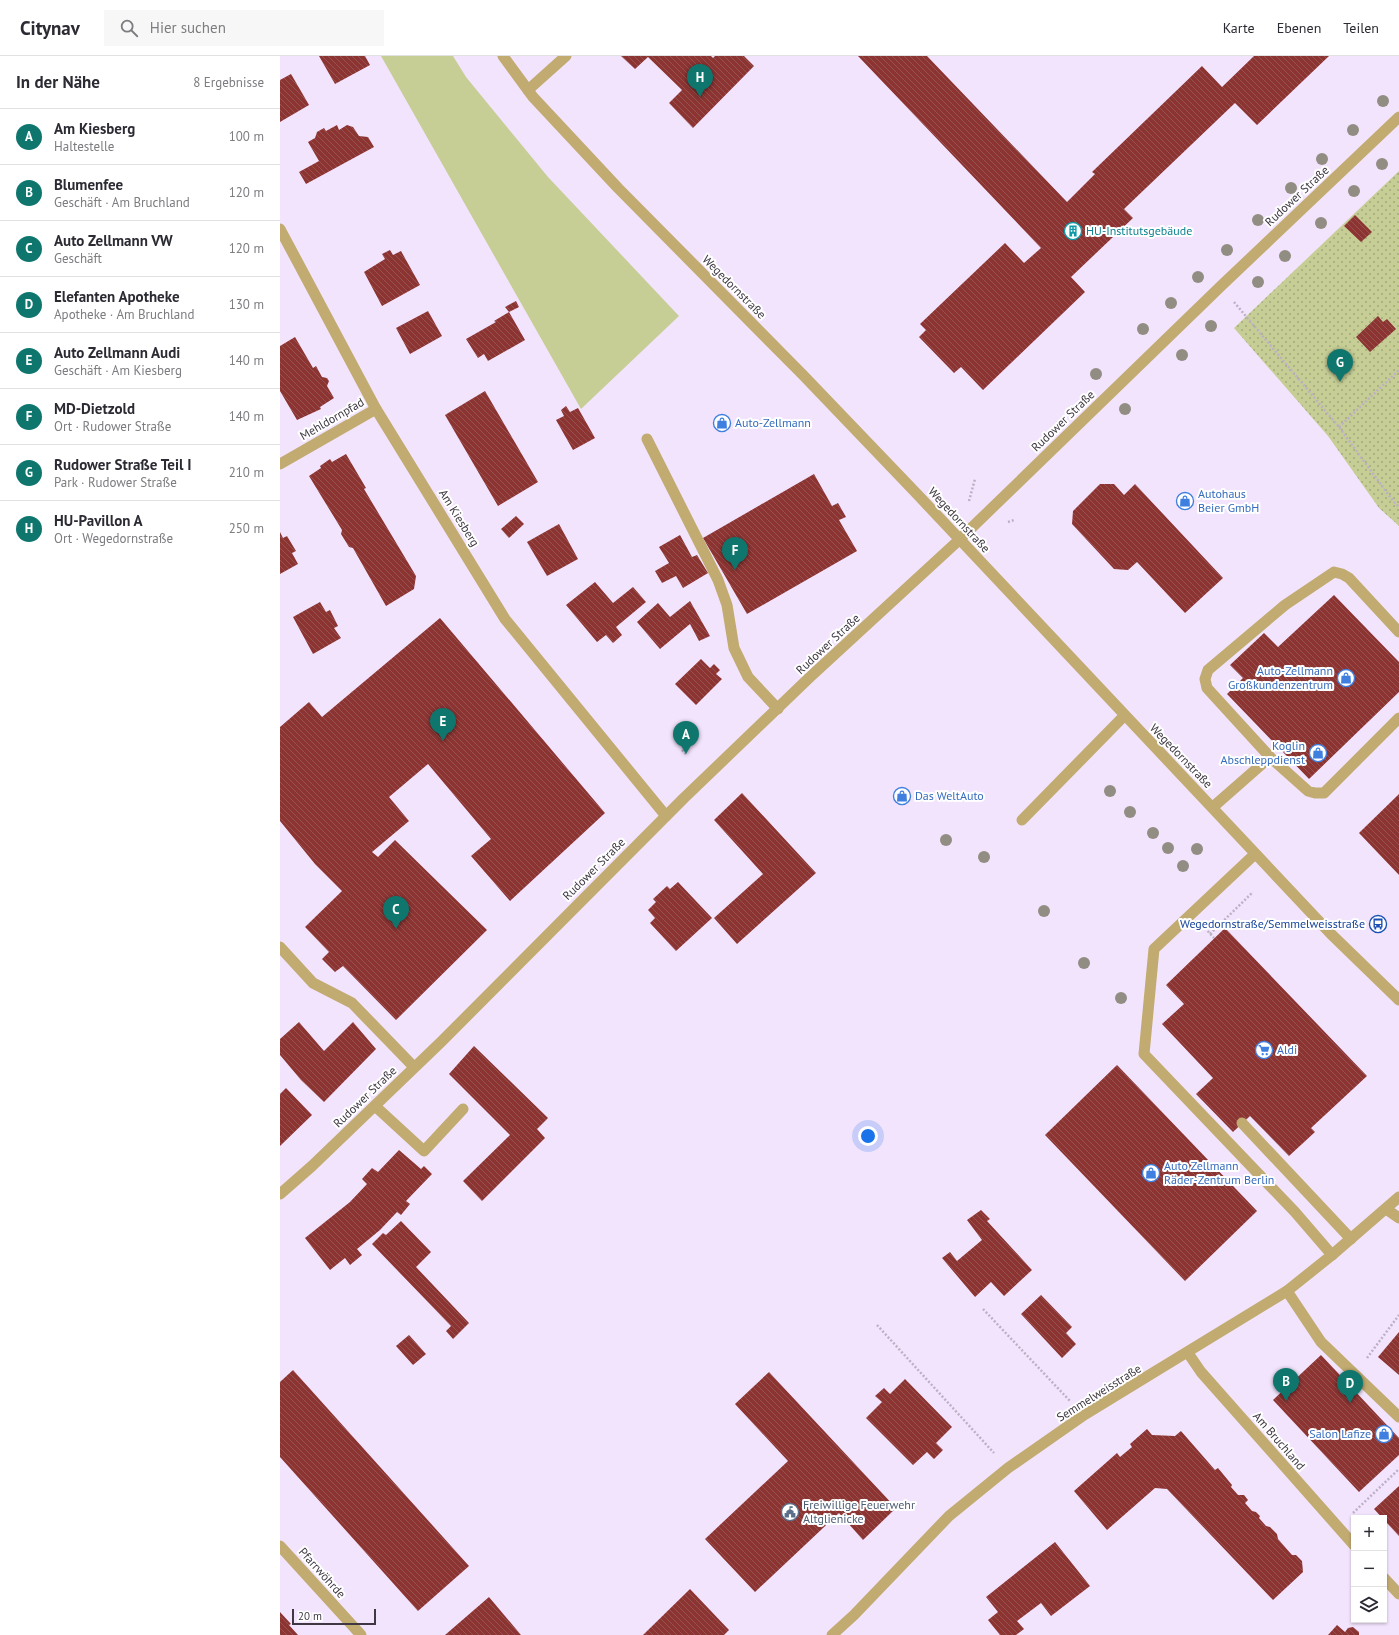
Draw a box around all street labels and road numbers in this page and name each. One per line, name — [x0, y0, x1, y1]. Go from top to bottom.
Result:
street label: Rudower Straße — [1262, 162, 1332, 229]
street label: Wegedornstraße — [699, 252, 769, 322]
street label: Rudower Straße — [1028, 387, 1097, 455]
street label: Mehldornpfad — [297, 394, 367, 443]
street label: Wegedornstraße — [925, 484, 993, 555]
street label: Am Kiesberg — [436, 486, 483, 549]
street label: Rudower Straße — [793, 610, 863, 677]
street label: Wegedornstraße — [1147, 720, 1216, 791]
street label: Rudower Straße — [559, 834, 628, 903]
street label: Rudower Straße — [330, 1063, 399, 1131]
street label: Semmelweisstraße — [1054, 1361, 1144, 1425]
street label: Am Bruchland — [1250, 1409, 1309, 1473]
street label: Pfarrwöhrde — [296, 1544, 349, 1601]

